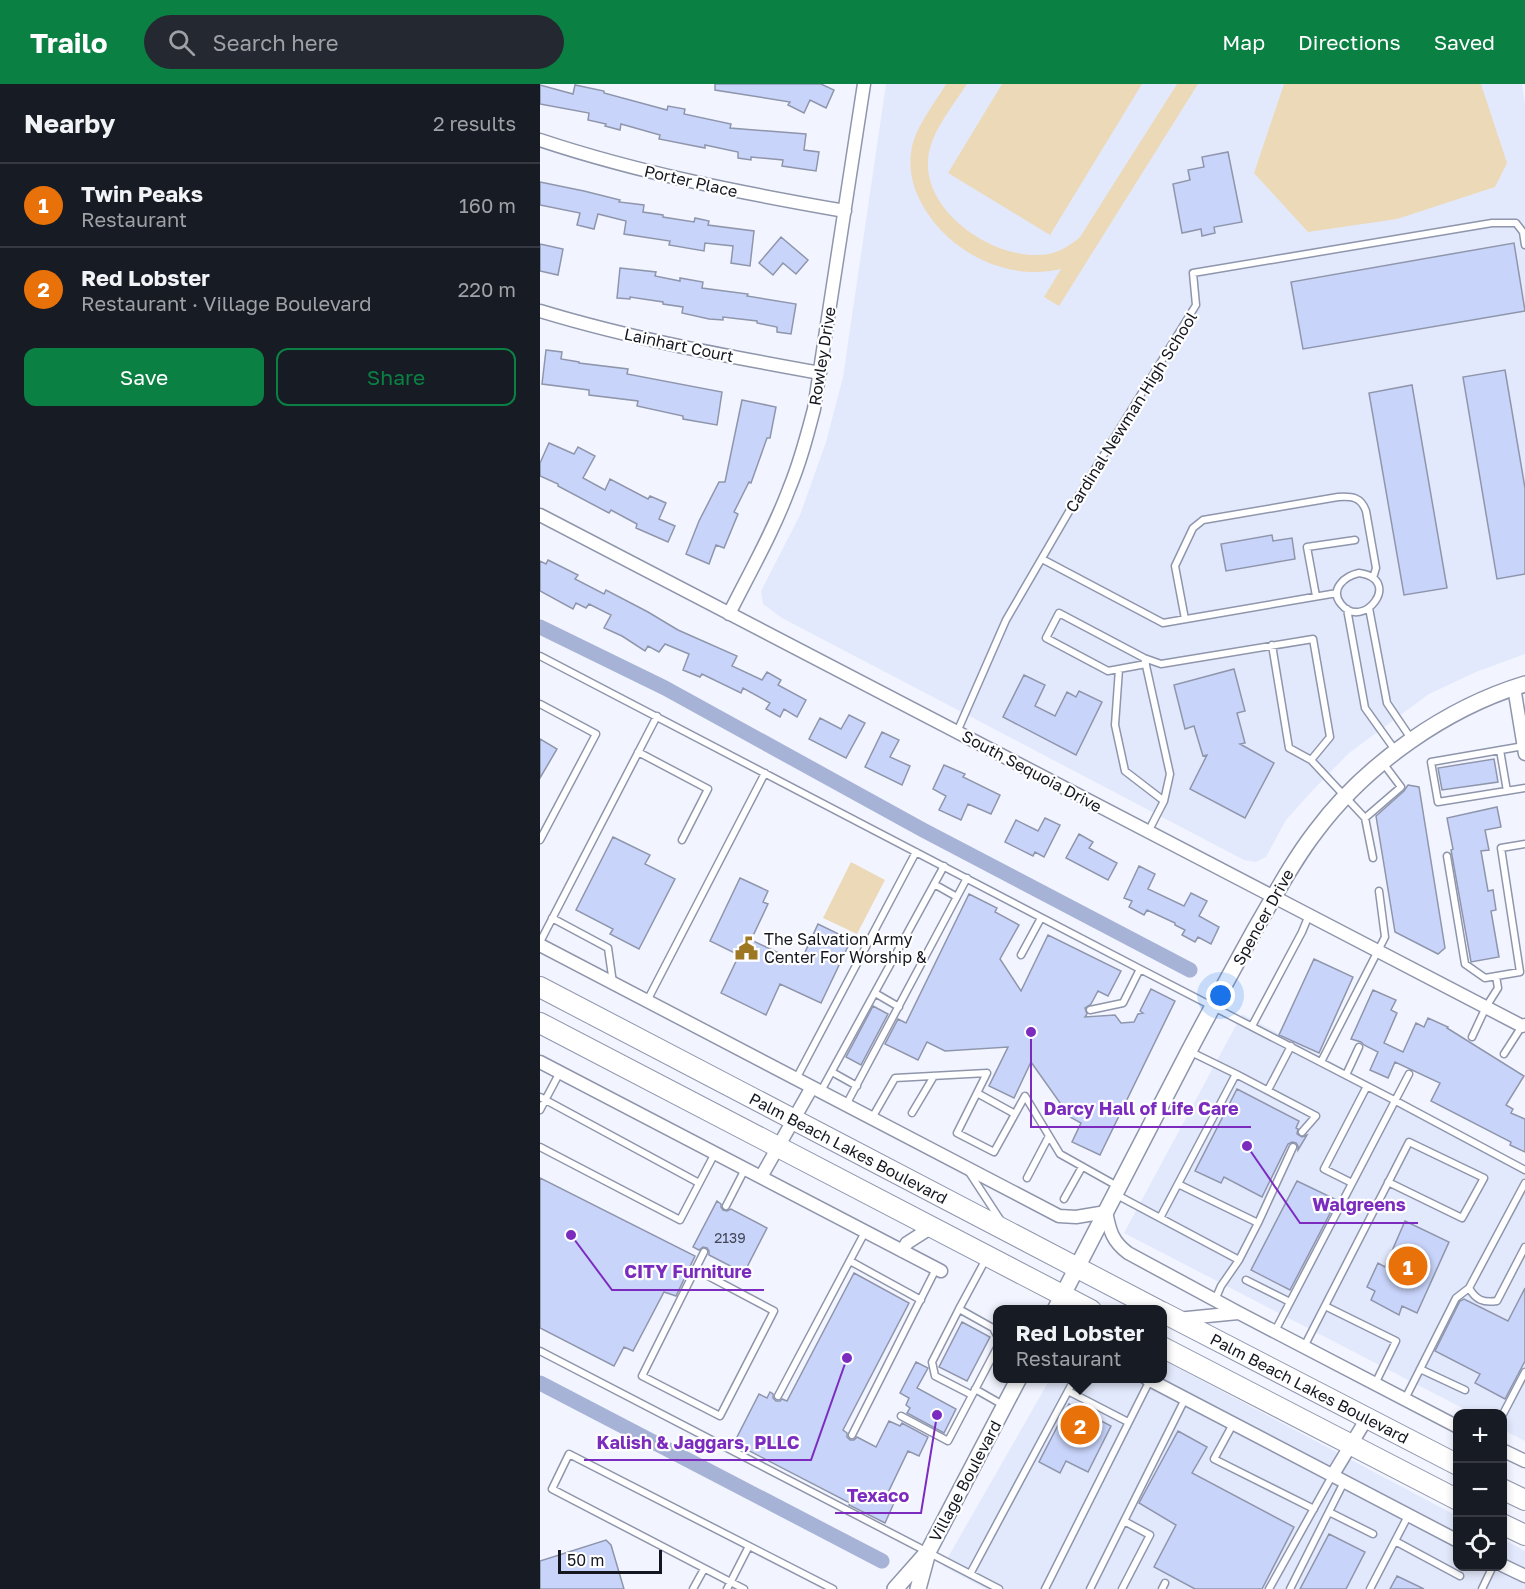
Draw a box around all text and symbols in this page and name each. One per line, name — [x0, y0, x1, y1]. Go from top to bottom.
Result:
search box — [144, 15, 564, 69]
text: Trailo — [30, 26, 108, 59]
icon: search — [165, 26, 198, 59]
text: Search here — [213, 29, 339, 56]
text: Map — [1222, 29, 1265, 55]
text: Directions — [1298, 29, 1401, 55]
text: Saved — [1434, 29, 1495, 55]
text: Nearby — [24, 108, 115, 139]
text: 2 results — [433, 111, 516, 135]
street label: Porter Place — [642, 161, 740, 201]
text: Twin Peaks — [81, 180, 203, 207]
text: 1 — [38, 193, 49, 217]
text: 160 m — [459, 193, 516, 217]
text: Restaurant — [81, 207, 187, 231]
text: Red Lobster — [81, 264, 210, 291]
text: 2 — [37, 277, 50, 301]
text: 220 m — [458, 277, 516, 301]
text: Restaurant · Village Boulevard — [81, 291, 371, 315]
street label: Rowley Drive — [804, 305, 840, 407]
street label: Cardinal Newman High School — [1061, 308, 1201, 516]
street label: Lainhart Court — [622, 324, 736, 366]
button: Save — [24, 348, 264, 406]
button: Share — [276, 348, 516, 406]
street label: South Sequoia Drive — [959, 726, 1105, 816]
street label: Spencer Drive — [1228, 865, 1298, 969]
place label: The Salvation Army Center For Worship & — [764, 929, 927, 967]
public building icon: The Salvation Army Center For Worship & — [733, 935, 759, 961]
your location — [1206, 981, 1235, 1010]
street label: Palm Beach Lakes Boulevard — [746, 1088, 951, 1208]
callout: Darcy Hall of Life Care — [1031, 1091, 1251, 1127]
text: Darcy Hall of Life Care — [1043, 1097, 1239, 1119]
callout: Walgreens — [1300, 1187, 1418, 1223]
text: Walgreens — [1312, 1193, 1406, 1215]
house number: 2139 — [714, 1229, 746, 1246]
pin: 1 — [1388, 1244, 1428, 1288]
callout: CITY Furniture — [612, 1254, 764, 1290]
text: CITY Furniture — [624, 1260, 752, 1282]
popup — [993, 1305, 1167, 1383]
text: Red Lobster — [1016, 1319, 1144, 1346]
street label: Palm Beach Lakes Boulevard — [1207, 1329, 1412, 1448]
text: Restaurant — [1016, 1346, 1122, 1370]
pin: 2 — [1060, 1402, 1100, 1448]
map controls — [1453, 1409, 1507, 1571]
button: + — [1453, 1409, 1507, 1463]
street label: Village Boulevard — [925, 1417, 1005, 1545]
callout: Kalish & Jaggars, PLLC — [584, 1424, 811, 1460]
text: Kalish & Jaggars, PLLC — [597, 1431, 800, 1453]
button: − — [1453, 1463, 1507, 1517]
callout: Texaco — [835, 1477, 921, 1513]
text: Texaco — [847, 1484, 909, 1506]
button: locate — [1453, 1517, 1507, 1571]
scale bar — [558, 1547, 662, 1574]
text: 50 m — [567, 1550, 604, 1570]

